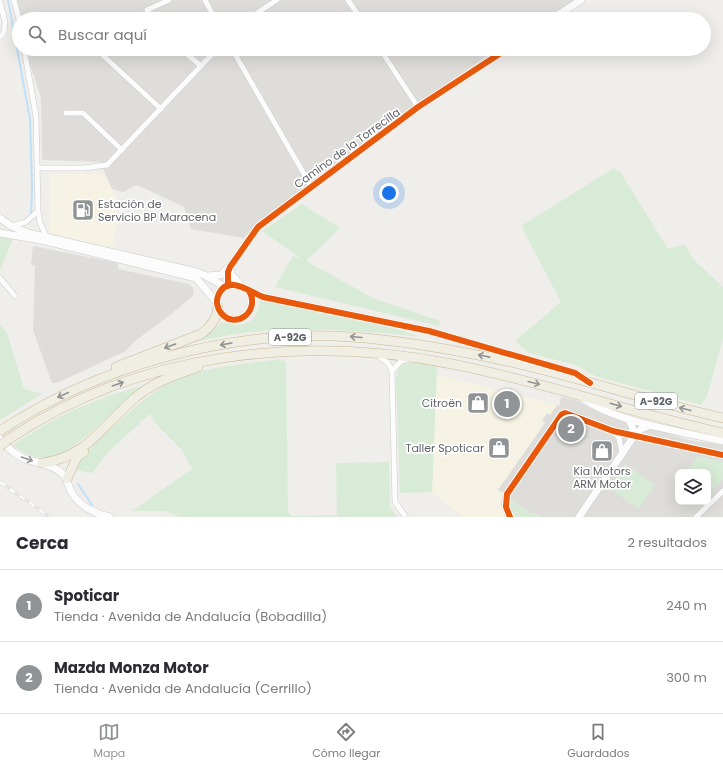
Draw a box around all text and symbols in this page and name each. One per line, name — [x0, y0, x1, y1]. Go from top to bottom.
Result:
search box — [12, 12, 711, 56]
icon: search — [26, 23, 48, 45]
text: Buscar aquí — [58, 24, 147, 45]
street label: Camino de la Torrecilla — [291, 104, 403, 192]
your location — [379, 183, 399, 203]
place label: Estación de Servicio BP Maracena — [98, 196, 216, 225]
fuel station icon: Estación de Servicio BP Maracena — [70, 197, 96, 223]
road number: A-92G — [269, 329, 311, 345]
one-way arrow — [350, 334, 363, 341]
one-way arrow — [220, 340, 233, 348]
one-way arrow — [164, 342, 176, 350]
one-way arrow — [478, 352, 491, 360]
one-way arrow — [112, 380, 125, 387]
one-way arrow — [527, 380, 540, 388]
pin: 1 — [494, 389, 520, 419]
shop icon: Citroën — [465, 390, 491, 416]
one-way arrow — [57, 392, 69, 399]
road number: A-92G — [635, 393, 677, 409]
place label: Citroën — [422, 395, 462, 411]
one-way arrow — [610, 402, 623, 409]
one-way arrow — [679, 405, 692, 412]
pin: 2 — [558, 414, 584, 444]
shop icon: Taller Spoticar — [486, 435, 512, 461]
shop icon: Kia Motors ARM Motor — [589, 438, 615, 464]
place label: Taller Spoticar — [405, 440, 484, 456]
one-way arrow — [20, 456, 33, 463]
place label: Kia Motors ARM Motor — [573, 463, 631, 492]
map controls — [675, 469, 711, 505]
button: layers — [675, 469, 711, 505]
text: Cerca — [16, 531, 69, 555]
text: 2 resultados — [627, 533, 707, 552]
text: Spoticar — [54, 585, 119, 606]
text: 1 — [27, 596, 31, 615]
text: 240 m — [666, 596, 707, 615]
text: Tienda · Avenida de Andalucía (Bobadilla) — [54, 607, 327, 626]
text: Mazda Monza Motor — [54, 657, 209, 678]
text: 2 — [25, 668, 33, 687]
text: 300 m — [666, 668, 707, 687]
text: Tienda · Avenida de Andalucía (Cerrillo) — [54, 679, 312, 698]
tab: Mapa — [93, 721, 125, 762]
tab: Cómo llegar — [312, 721, 380, 762]
tab: Guardados — [567, 721, 629, 762]

